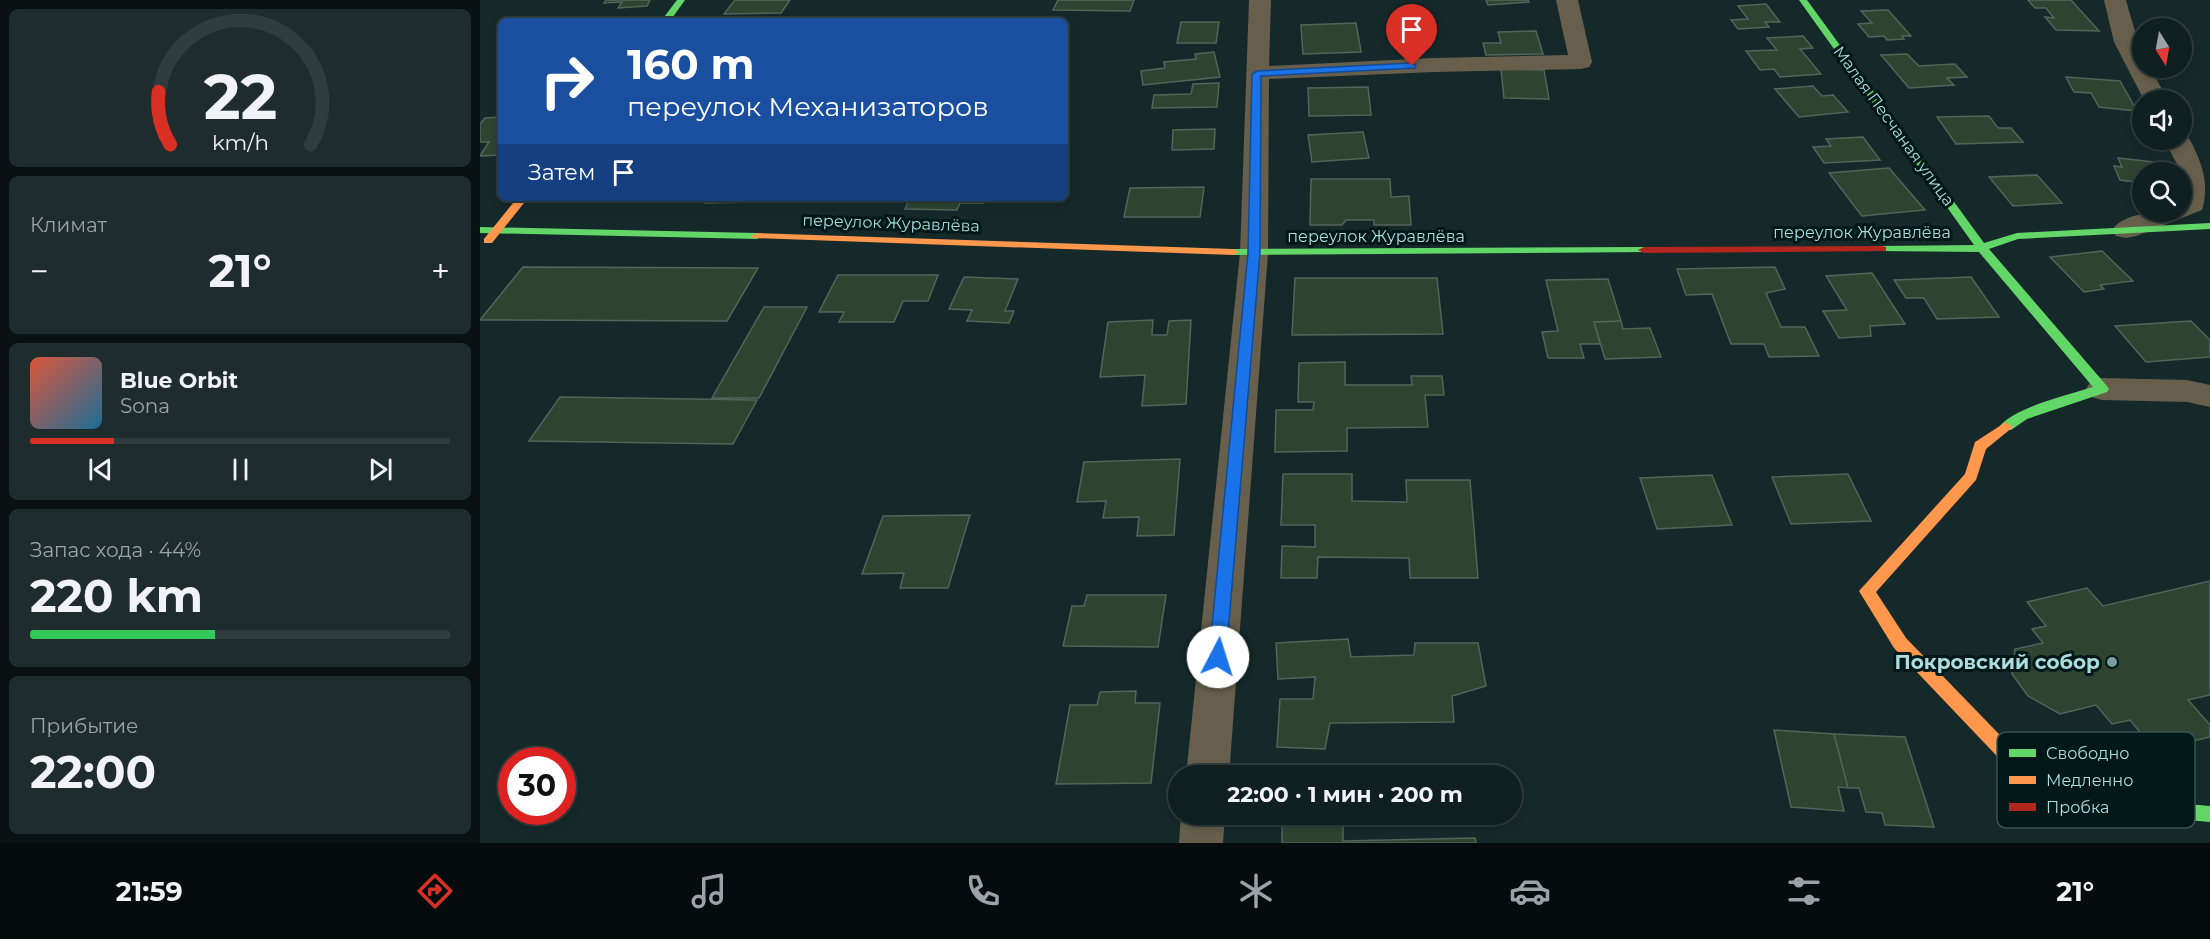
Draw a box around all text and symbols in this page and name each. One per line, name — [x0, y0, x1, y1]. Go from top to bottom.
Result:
pin — [1386, 4, 1437, 66]
icon: arrive — [1395, 13, 1428, 46]
north arrow — [2132, 18, 2192, 78]
map controls — [2132, 18, 2192, 222]
text: 160 m — [627, 38, 755, 90]
icon: right — [528, 42, 606, 120]
street label: Малая Песчаная улица — [1830, 42, 1958, 210]
text: 22 — [203, 59, 277, 135]
text: переулок Механизаторов — [627, 90, 989, 123]
button: sound — [2132, 90, 2192, 150]
text: km/h — [211, 129, 269, 155]
icon: arrive — [607, 156, 640, 189]
text: Затем — [528, 159, 595, 186]
button: search — [2132, 162, 2192, 222]
street label: переулок Журавлёва — [802, 210, 980, 236]
text: Климат — [30, 213, 107, 237]
street label: переулок Журавлёва — [1773, 223, 1951, 242]
street label: переулок Журавлёва — [1287, 227, 1465, 246]
text: 21° — [208, 243, 272, 298]
text: − — [30, 251, 49, 291]
text: + — [431, 251, 450, 291]
text: Blue Orbit — [120, 367, 238, 394]
text: Sona — [120, 394, 170, 418]
icon: previous — [84, 453, 117, 486]
icon: pause — [224, 453, 257, 486]
icon: next — [364, 453, 397, 486]
text: Запас хода · 44% — [30, 538, 201, 562]
text: 220 km — [30, 568, 203, 623]
position arrow — [1186, 625, 1250, 689]
place label: Покровский собор — [1894, 650, 2100, 674]
marker: Покровский собор — [2105, 655, 2119, 669]
text: Прибытие — [30, 714, 138, 738]
legend — [1997, 732, 2195, 828]
text: 22:00 — [30, 744, 156, 799]
text: Свободно — [2046, 744, 2129, 763]
speed limit sign: 30 — [498, 747, 576, 825]
text: Медленно — [2046, 771, 2133, 790]
text: 22:00 · 1 мин · 200 m — [1227, 781, 1463, 808]
text: Пробка — [2046, 798, 2109, 817]
icon: directions — [414, 870, 456, 912]
icon: music — [688, 870, 730, 912]
icon: phone — [962, 870, 1004, 912]
icon: climate — [1235, 870, 1277, 912]
icon: car — [1509, 870, 1551, 912]
icon: filters — [1783, 870, 1825, 912]
text: 21:59 — [116, 875, 183, 908]
text: 21° — [2056, 875, 2094, 908]

